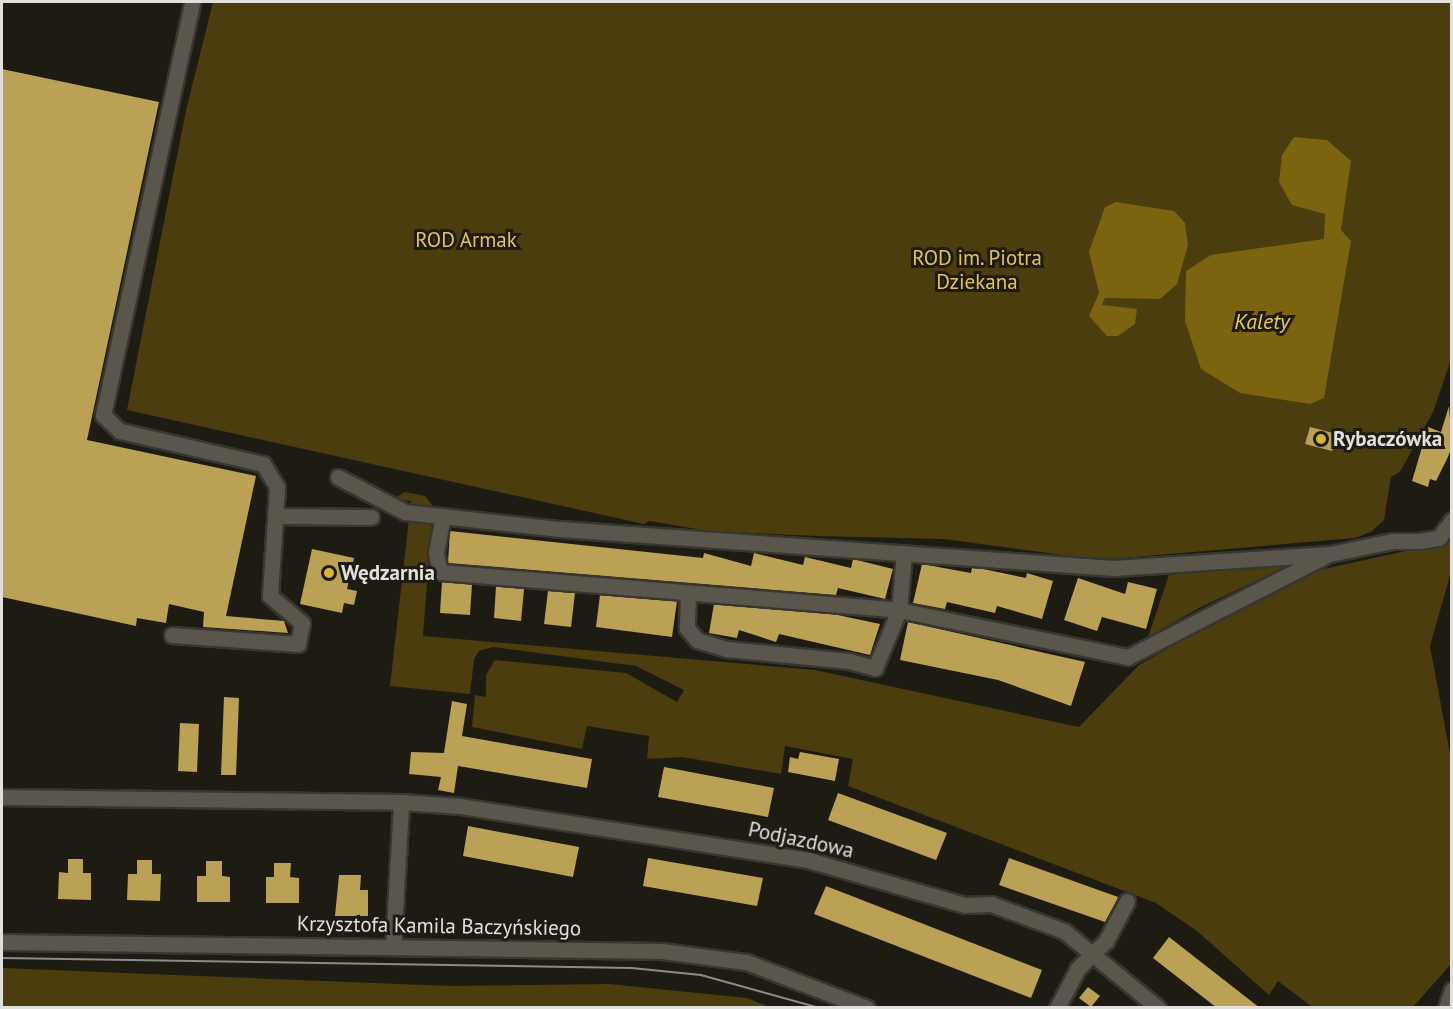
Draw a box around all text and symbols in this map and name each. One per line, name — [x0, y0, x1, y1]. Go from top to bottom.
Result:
park label: ROD Armak — [415, 227, 517, 253]
park label: ROD im. Piotra Dziekana — [911, 245, 1043, 295]
water label: Kalety — [1234, 309, 1290, 335]
place label: Rybaczówka — [1333, 426, 1442, 452]
marker: Rybaczówka — [1314, 432, 1328, 446]
place label: Wędzarnia — [341, 560, 435, 586]
marker: Wędzarnia — [322, 566, 336, 580]
street label: Podjazdowa — [746, 817, 856, 863]
street label: Krzysztofa Kamila Baczyńskiego — [297, 911, 581, 941]

